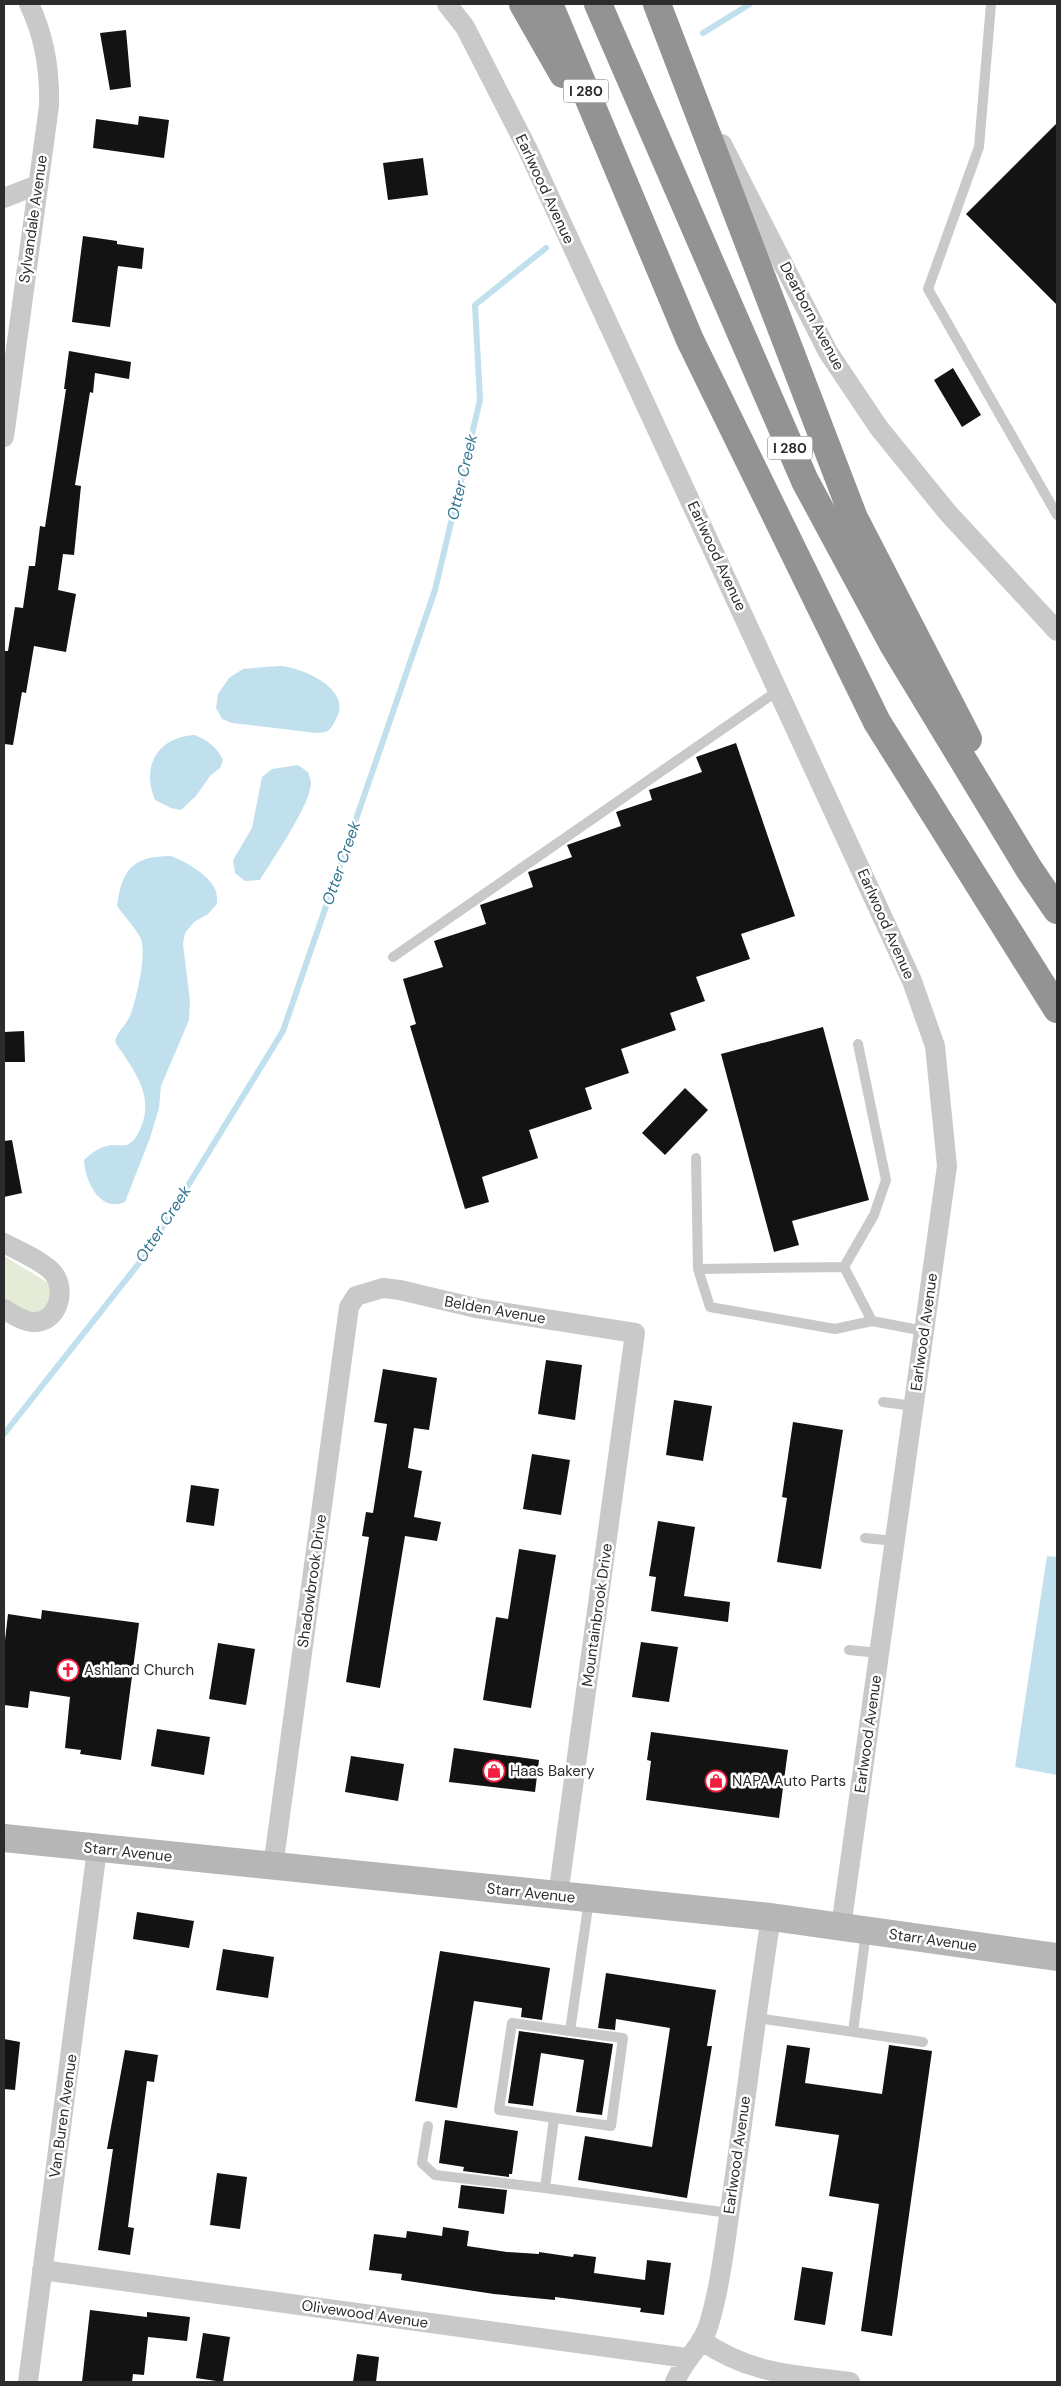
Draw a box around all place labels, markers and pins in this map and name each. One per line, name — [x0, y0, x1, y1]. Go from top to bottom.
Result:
church icon: Ashland Church — [56, 1658, 80, 1682]
place label: Ashland Church — [84, 1660, 194, 1680]
shop icon: Haas Bakery — [482, 1759, 506, 1783]
place label: Haas Bakery — [510, 1761, 595, 1781]
shop icon: NAPA Auto Parts — [704, 1769, 728, 1793]
place label: NAPA Auto Parts — [732, 1771, 846, 1791]

